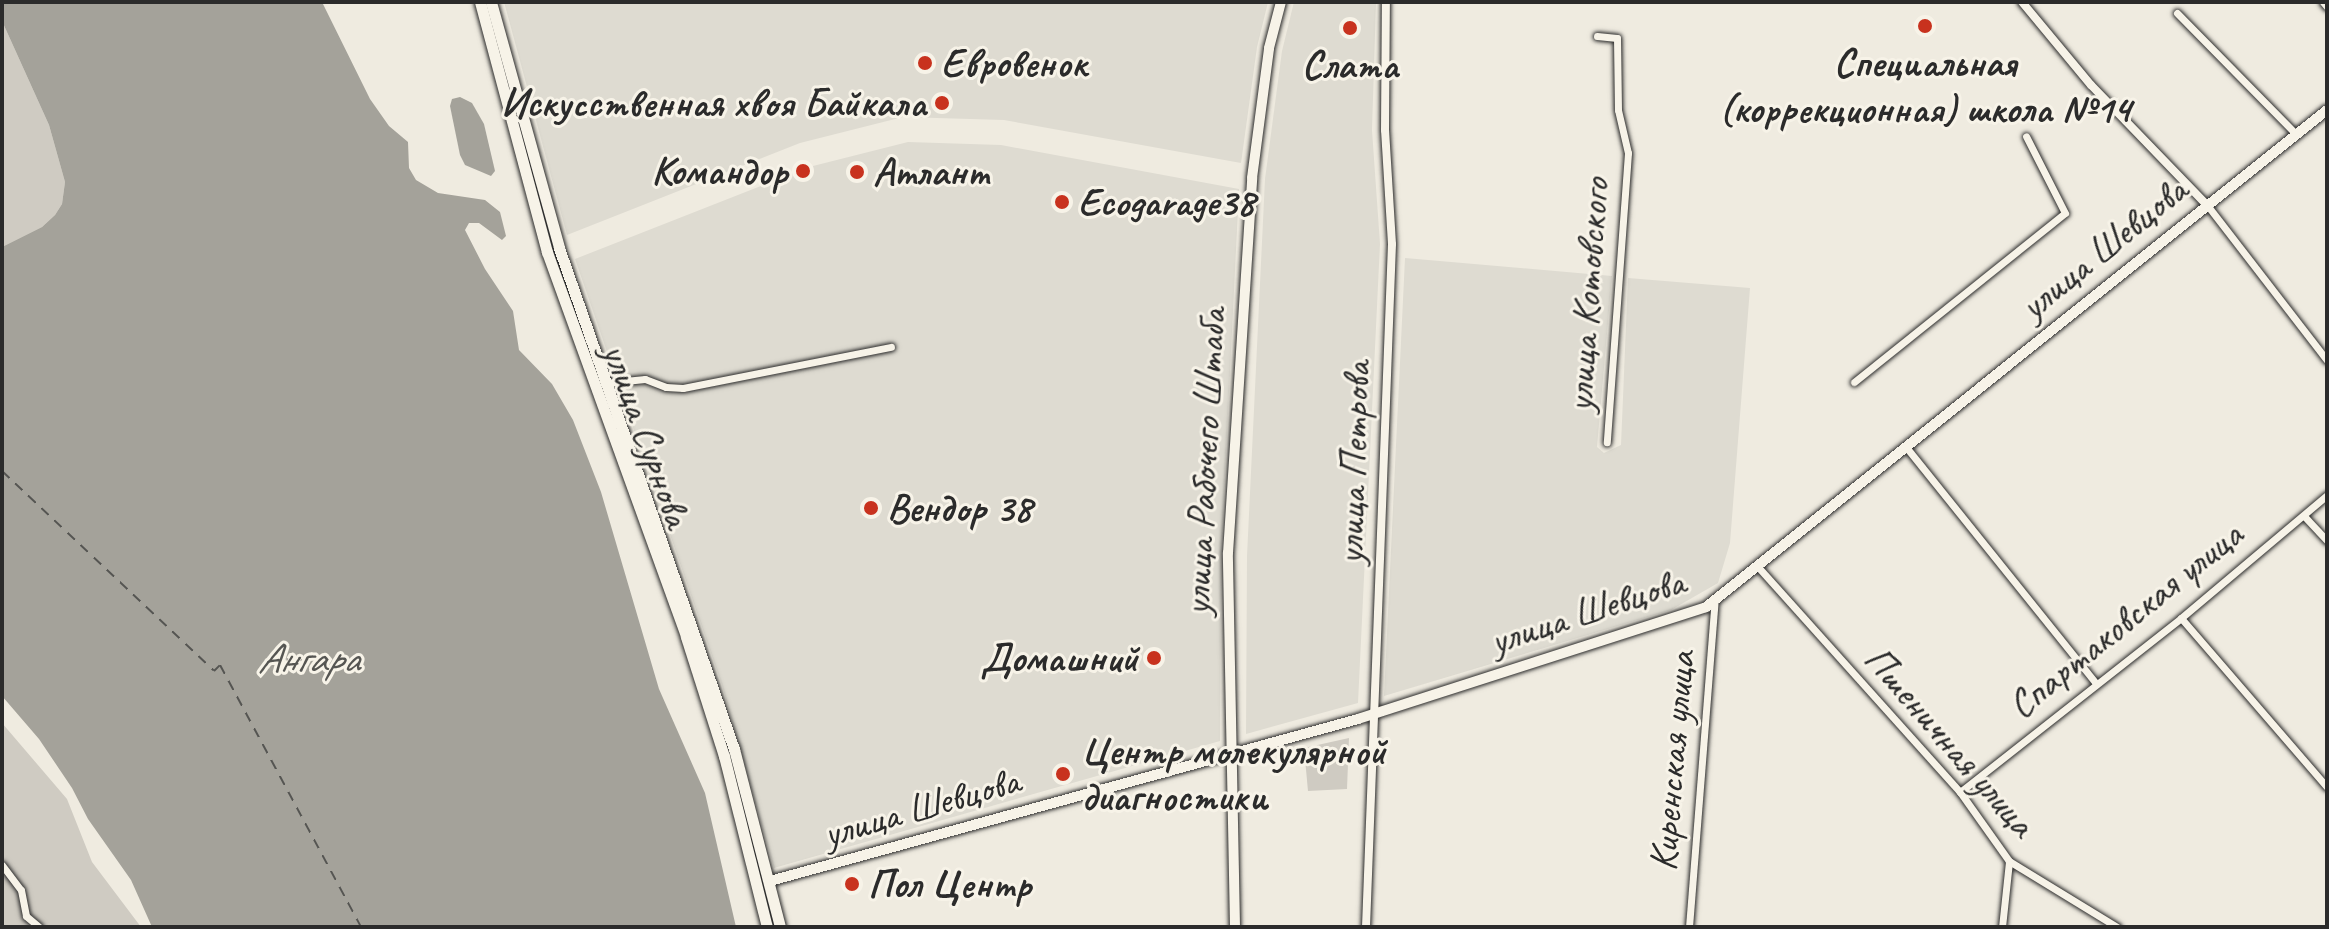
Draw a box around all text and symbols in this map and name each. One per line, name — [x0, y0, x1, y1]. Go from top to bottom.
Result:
marker: Специальная (коррекционная) школа №14 — [1916, 17, 1934, 35]
marker: Слата — [1341, 19, 1359, 37]
place label: Евровенок — [941, 39, 1087, 87]
place label: Специальная (коррекционная) школа №14 — [1719, 39, 2131, 133]
place label: Слата — [1302, 41, 1398, 89]
marker: Евровенок — [916, 54, 934, 72]
place label: Искусственная хвоя Байкала — [506, 79, 926, 127]
marker: Искусственная хвоя Байкала — [933, 94, 951, 112]
place label: Командор — [651, 147, 787, 195]
place label: Атлант — [873, 148, 988, 196]
marker: Командор — [794, 162, 812, 180]
marker: Атлант — [848, 163, 866, 181]
street label: улица Шевцова — [2010, 166, 2196, 330]
street label: улица Котовского — [1555, 177, 1619, 413]
place label: Ecogarage38 — [1078, 178, 1254, 226]
marker: Ecogarage38 — [1053, 193, 1071, 211]
street label: улица Рабочего Штаба — [1172, 307, 1236, 617]
street label: улица Сурнова — [592, 337, 702, 533]
street label: улица Петрова — [1325, 361, 1381, 565]
place label: Вендор 38 — [887, 484, 1032, 532]
marker: Вендор 38 — [862, 499, 880, 517]
street label: Спартаковская улица — [1996, 509, 2254, 731]
street label: улица Шевцова — [1484, 557, 1690, 665]
water label: Ангара — [257, 634, 359, 684]
place label: Домашний — [980, 634, 1138, 682]
street label: Пшеничная улица — [1853, 634, 2047, 848]
street label: Киренская улица — [1638, 648, 1706, 874]
marker: Домашний — [1145, 649, 1163, 667]
place label: Центр молекулярной диагностики — [1081, 727, 1385, 821]
street label: улица Шевцова — [818, 756, 1024, 858]
marker: Центр молекулярной диагностики — [1052, 763, 1074, 785]
place label: Пол Центр — [868, 860, 1031, 908]
marker: Пол Центр — [843, 875, 861, 893]

